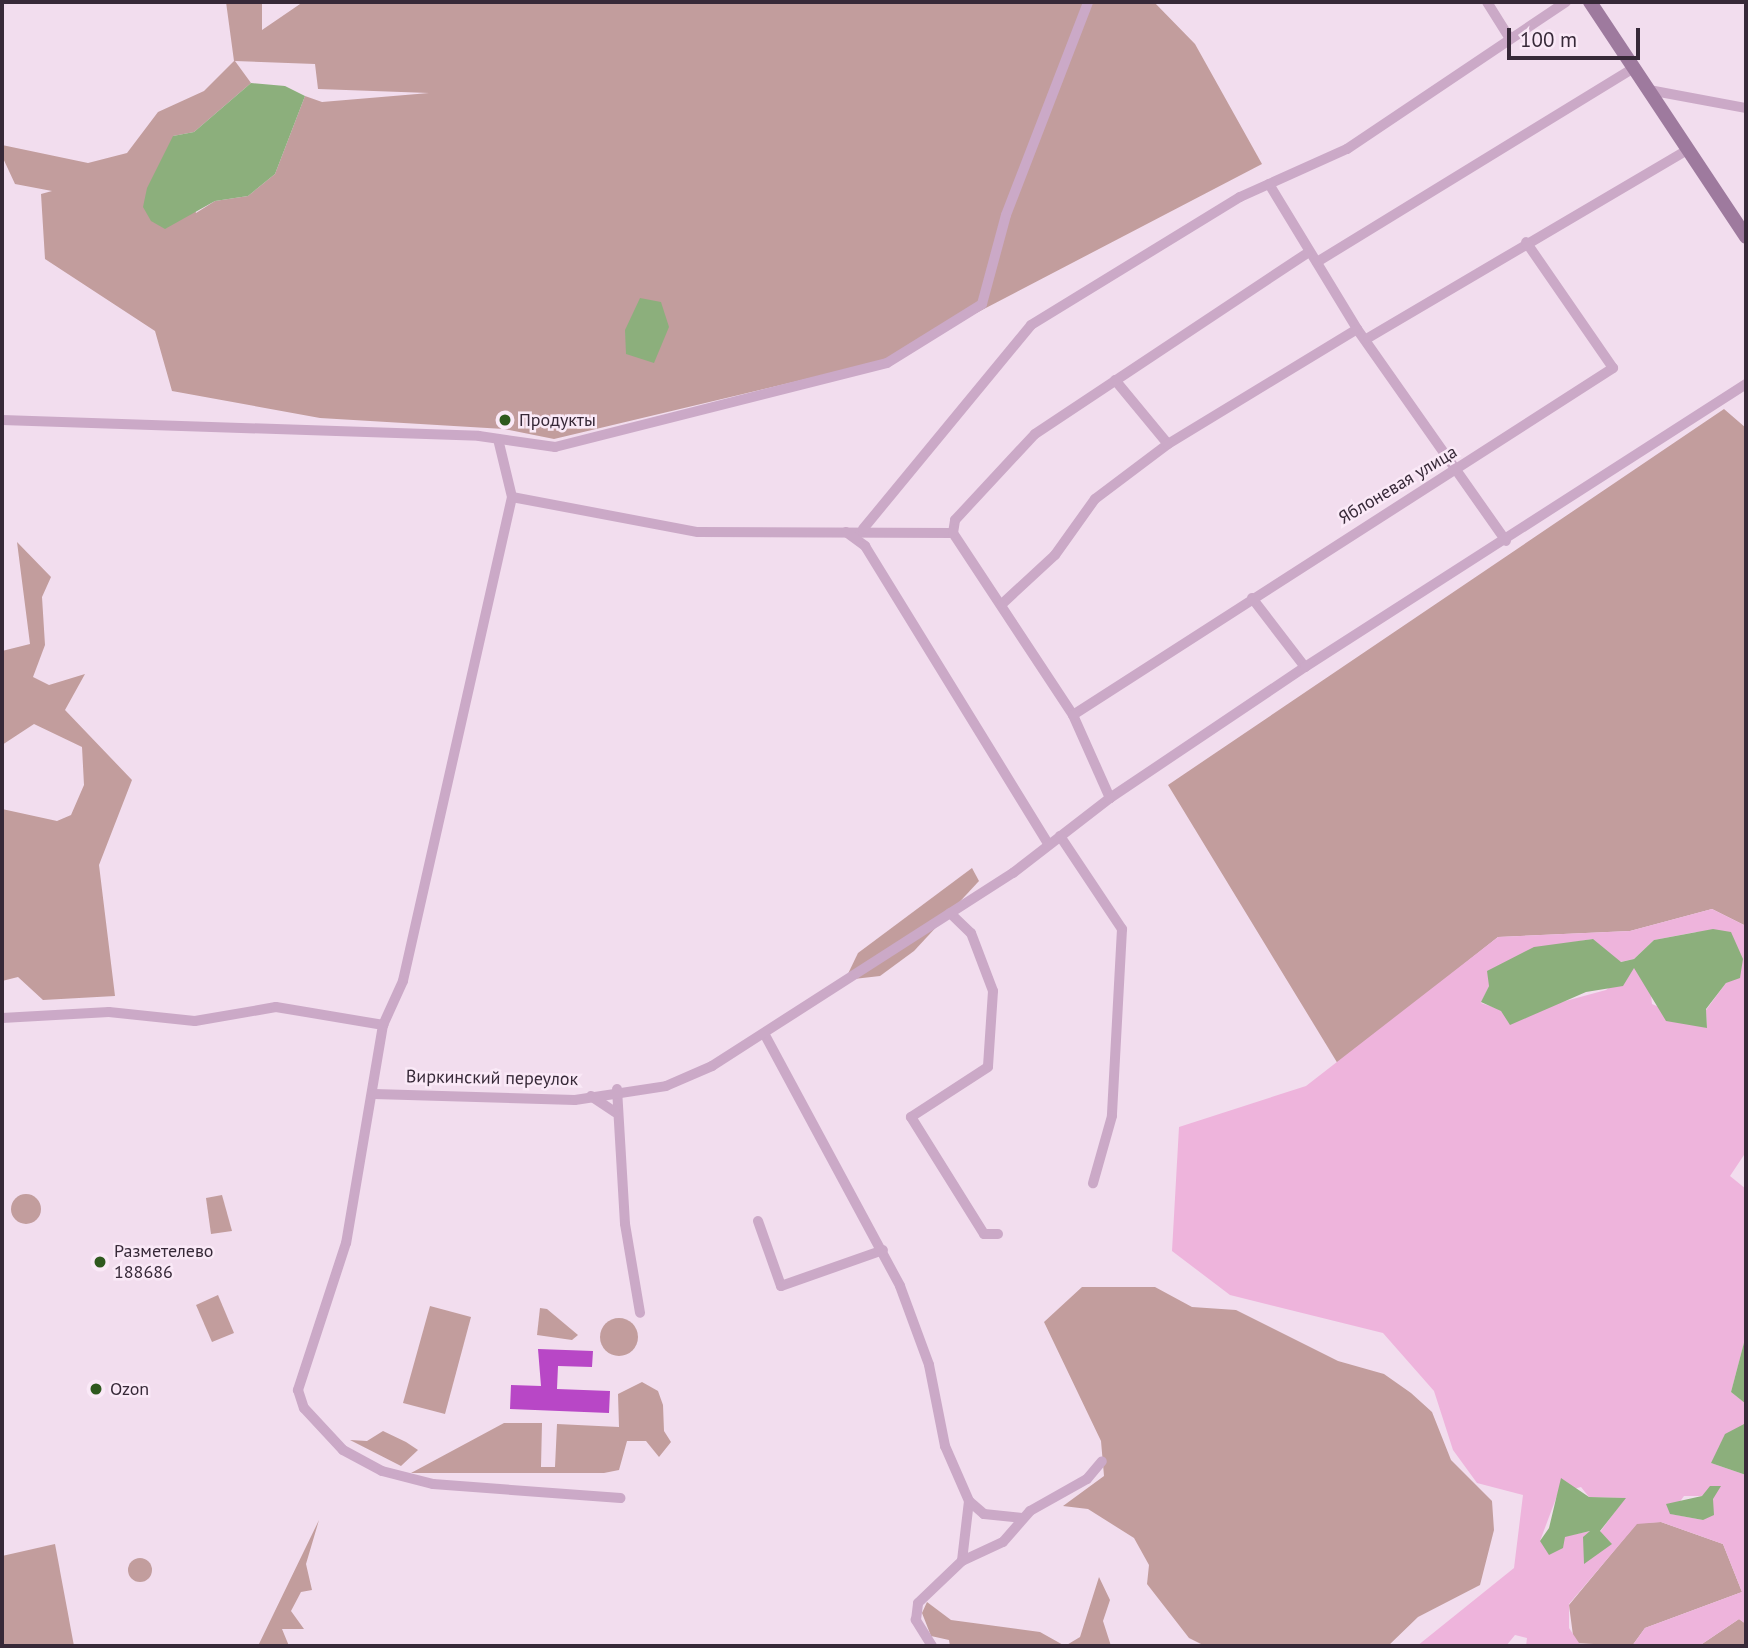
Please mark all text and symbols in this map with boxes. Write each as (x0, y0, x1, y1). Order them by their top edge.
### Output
scale bar (1510, 14, 1643, 58)
text: 100 m (1520, 26, 1577, 53)
place label: Продукты (519, 409, 596, 431)
marker: Продукты (497, 412, 513, 428)
street label: Яблоневая улица (1335, 441, 1461, 529)
street label: Виркинский переулок (406, 1066, 578, 1090)
place label: Разметелево 188686 (114, 1241, 214, 1284)
marker: Разметелево 188686 (92, 1254, 108, 1270)
place label: Ozon (110, 1378, 149, 1400)
marker: Ozon (88, 1381, 104, 1397)

